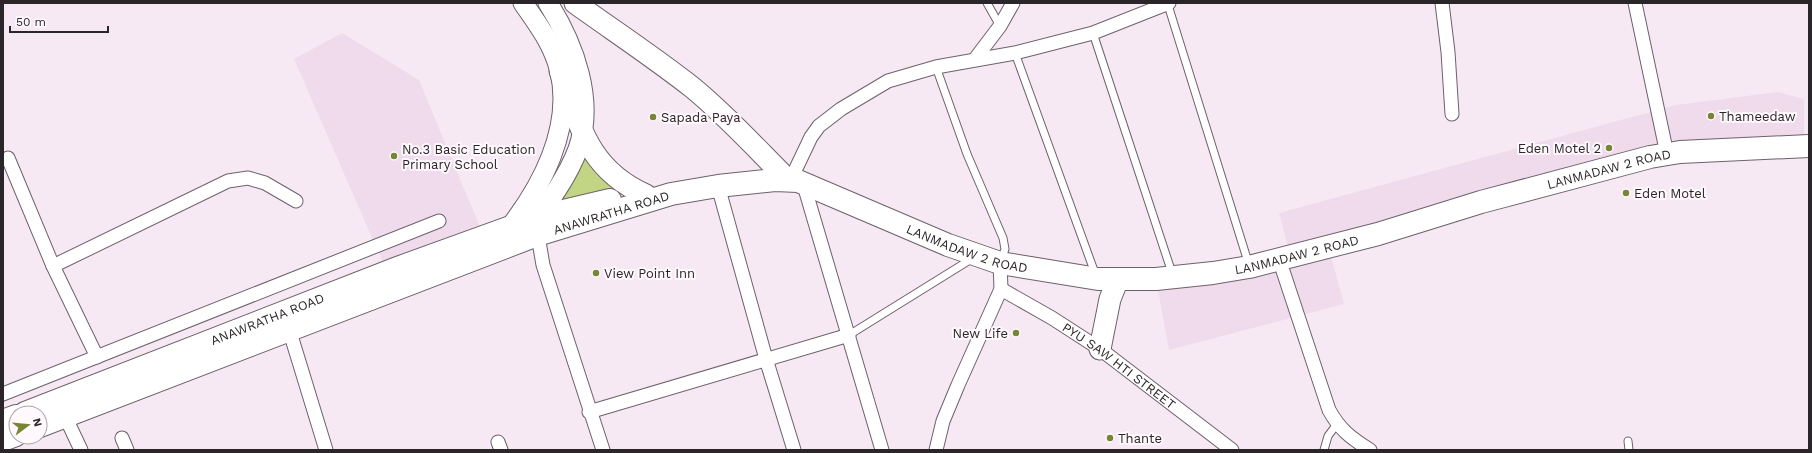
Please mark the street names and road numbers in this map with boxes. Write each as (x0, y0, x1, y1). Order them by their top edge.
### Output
street label: LANMADAW 2 ROAD (1545, 147, 1672, 192)
street label: ANAWRATHA ROAD (551, 188, 671, 238)
street label: LANMADAW 2 ROAD (904, 221, 1029, 275)
street label: LANMADAW 2 ROAD (1234, 232, 1360, 277)
street label: ANAWRATHA ROAD (209, 290, 326, 348)
street label: PYU SAW HTI STREET (1060, 320, 1179, 412)

